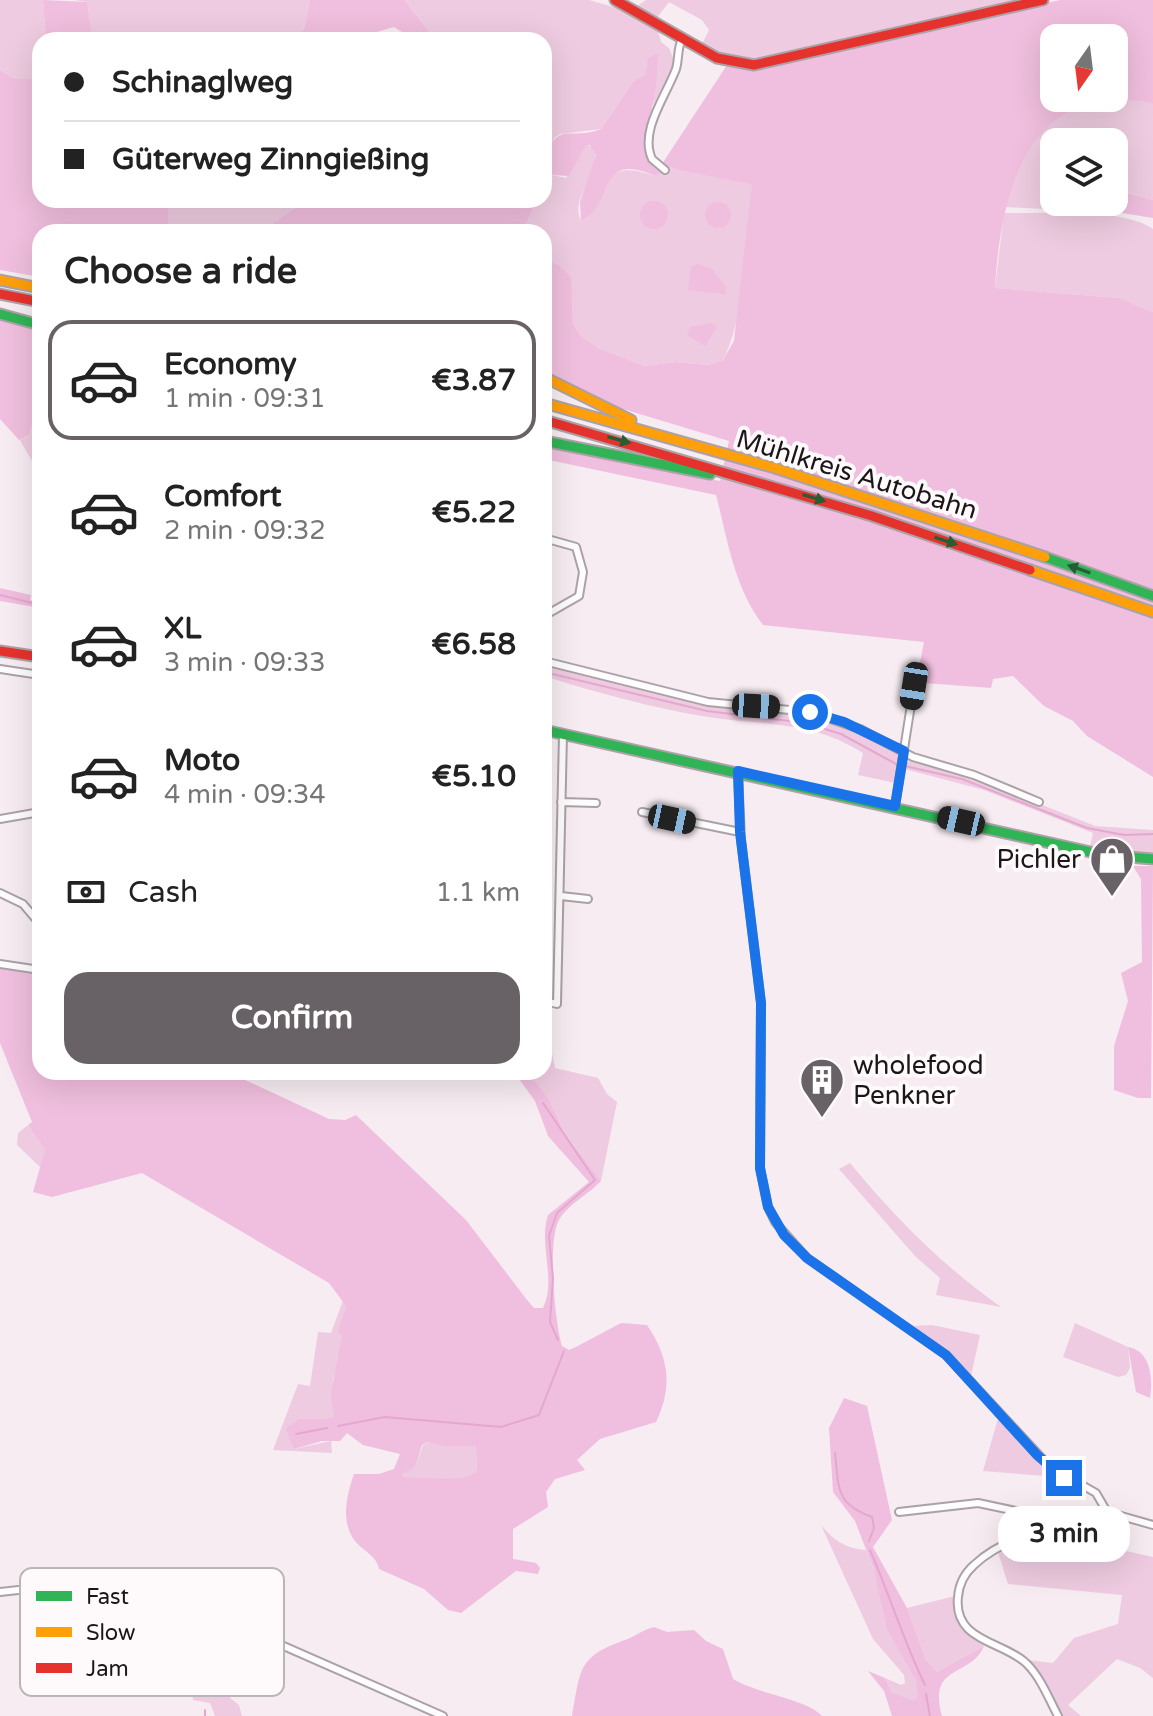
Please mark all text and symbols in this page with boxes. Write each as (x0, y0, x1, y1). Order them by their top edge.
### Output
north arrow (1040, 24, 1128, 112)
map controls (1040, 24, 1128, 216)
text: Schinaglweg (112, 64, 293, 101)
button: layers (1040, 128, 1128, 216)
text: Güterweg Zinngießing (112, 141, 429, 178)
text: Choose a ride (64, 250, 297, 293)
icon: car (68, 344, 140, 416)
text: Economy (164, 346, 297, 383)
text: €3.87 (431, 362, 516, 399)
text: 1 min · 09:31 (164, 383, 326, 414)
street label: Mühlkreis Autobahn (733, 423, 981, 526)
one-way arrow (608, 434, 632, 447)
icon: car (68, 476, 140, 548)
text: Comfort (164, 478, 282, 515)
one-way arrow (802, 492, 826, 505)
text: €5.22 (432, 494, 516, 531)
text: 2 min · 09:32 (164, 515, 326, 546)
one-way arrow (935, 535, 959, 547)
one-way arrow (1067, 563, 1091, 575)
icon: car (68, 608, 140, 680)
text: XL (164, 610, 201, 647)
text: €6.58 (431, 626, 516, 663)
text: 3 min · 09:33 (164, 647, 326, 678)
car (898, 660, 930, 712)
car (731, 693, 781, 719)
route start (792, 694, 828, 730)
icon: car (68, 740, 140, 812)
text: Moto (164, 742, 240, 779)
text: €5.10 (432, 758, 516, 795)
text: 4 min · 09:34 (164, 779, 326, 810)
car (646, 802, 698, 836)
car (935, 804, 987, 838)
shop icon: Pichler (1088, 835, 1136, 898)
place label: Pichler (996, 844, 1081, 875)
icon: cash (64, 870, 108, 914)
text: Cash (128, 874, 198, 911)
text: 1.1 km (436, 877, 520, 908)
button: Confirm (64, 972, 520, 1064)
place label: wholefood Penkner (853, 1050, 984, 1111)
building icon: wholefood Penkner (798, 1056, 846, 1119)
route end (1046, 1460, 1082, 1496)
callout: 3 min (998, 1506, 1130, 1562)
text: 3 min (1029, 1518, 1099, 1549)
legend (20, 1568, 284, 1696)
text: Fast (86, 1584, 129, 1610)
text: Slow (86, 1620, 136, 1646)
text: Jam (86, 1656, 129, 1682)

